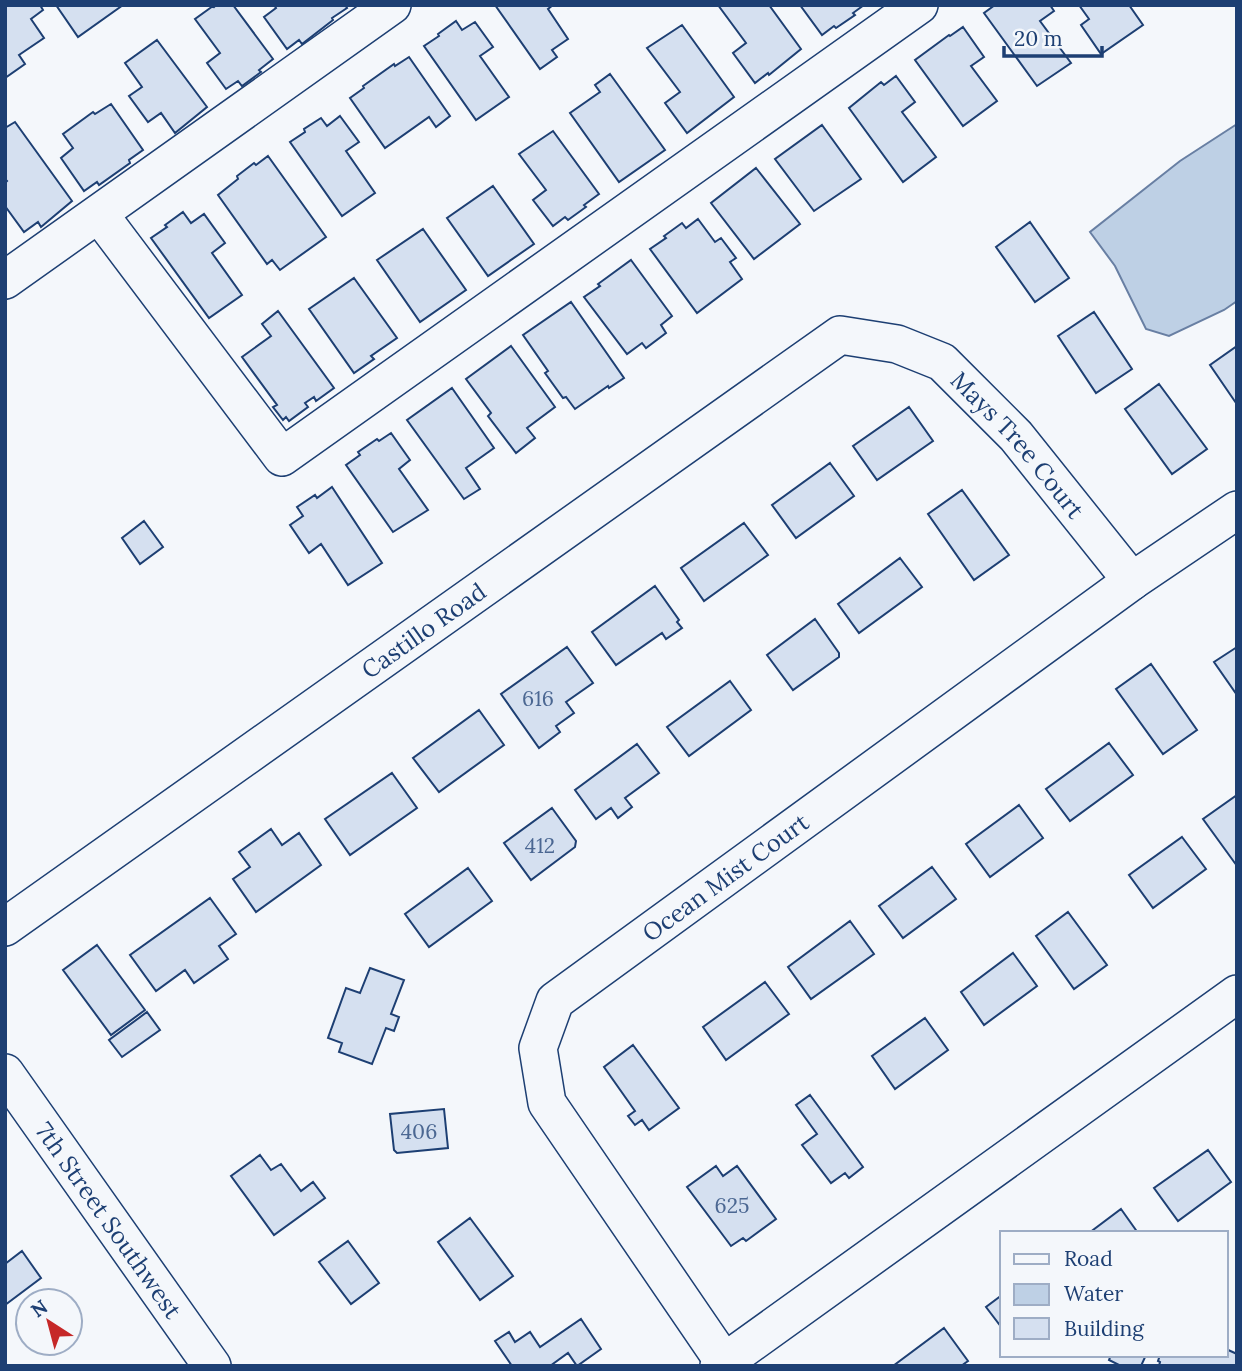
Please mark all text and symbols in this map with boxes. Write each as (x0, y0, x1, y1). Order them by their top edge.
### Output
scale bar (1004, 14, 1102, 58)
text: 20 m (1014, 25, 1063, 52)
street label: Mays Tree Court (944, 364, 1092, 525)
street label: Castillo Road (355, 576, 492, 685)
house number: 616 (522, 685, 554, 712)
street label: Ocean Mist Court (636, 806, 815, 948)
house number: 412 (525, 832, 555, 859)
street label: 7th Street Southwest (29, 1116, 189, 1325)
house number: 406 (401, 1118, 437, 1145)
house number: 625 (715, 1192, 749, 1219)
legend (1000, 1231, 1228, 1357)
text: Road (1064, 1245, 1113, 1272)
text: Water (1064, 1280, 1123, 1307)
north arrow (14, 1287, 84, 1357)
text: N (26, 1294, 52, 1322)
text: Building (1064, 1315, 1144, 1342)

